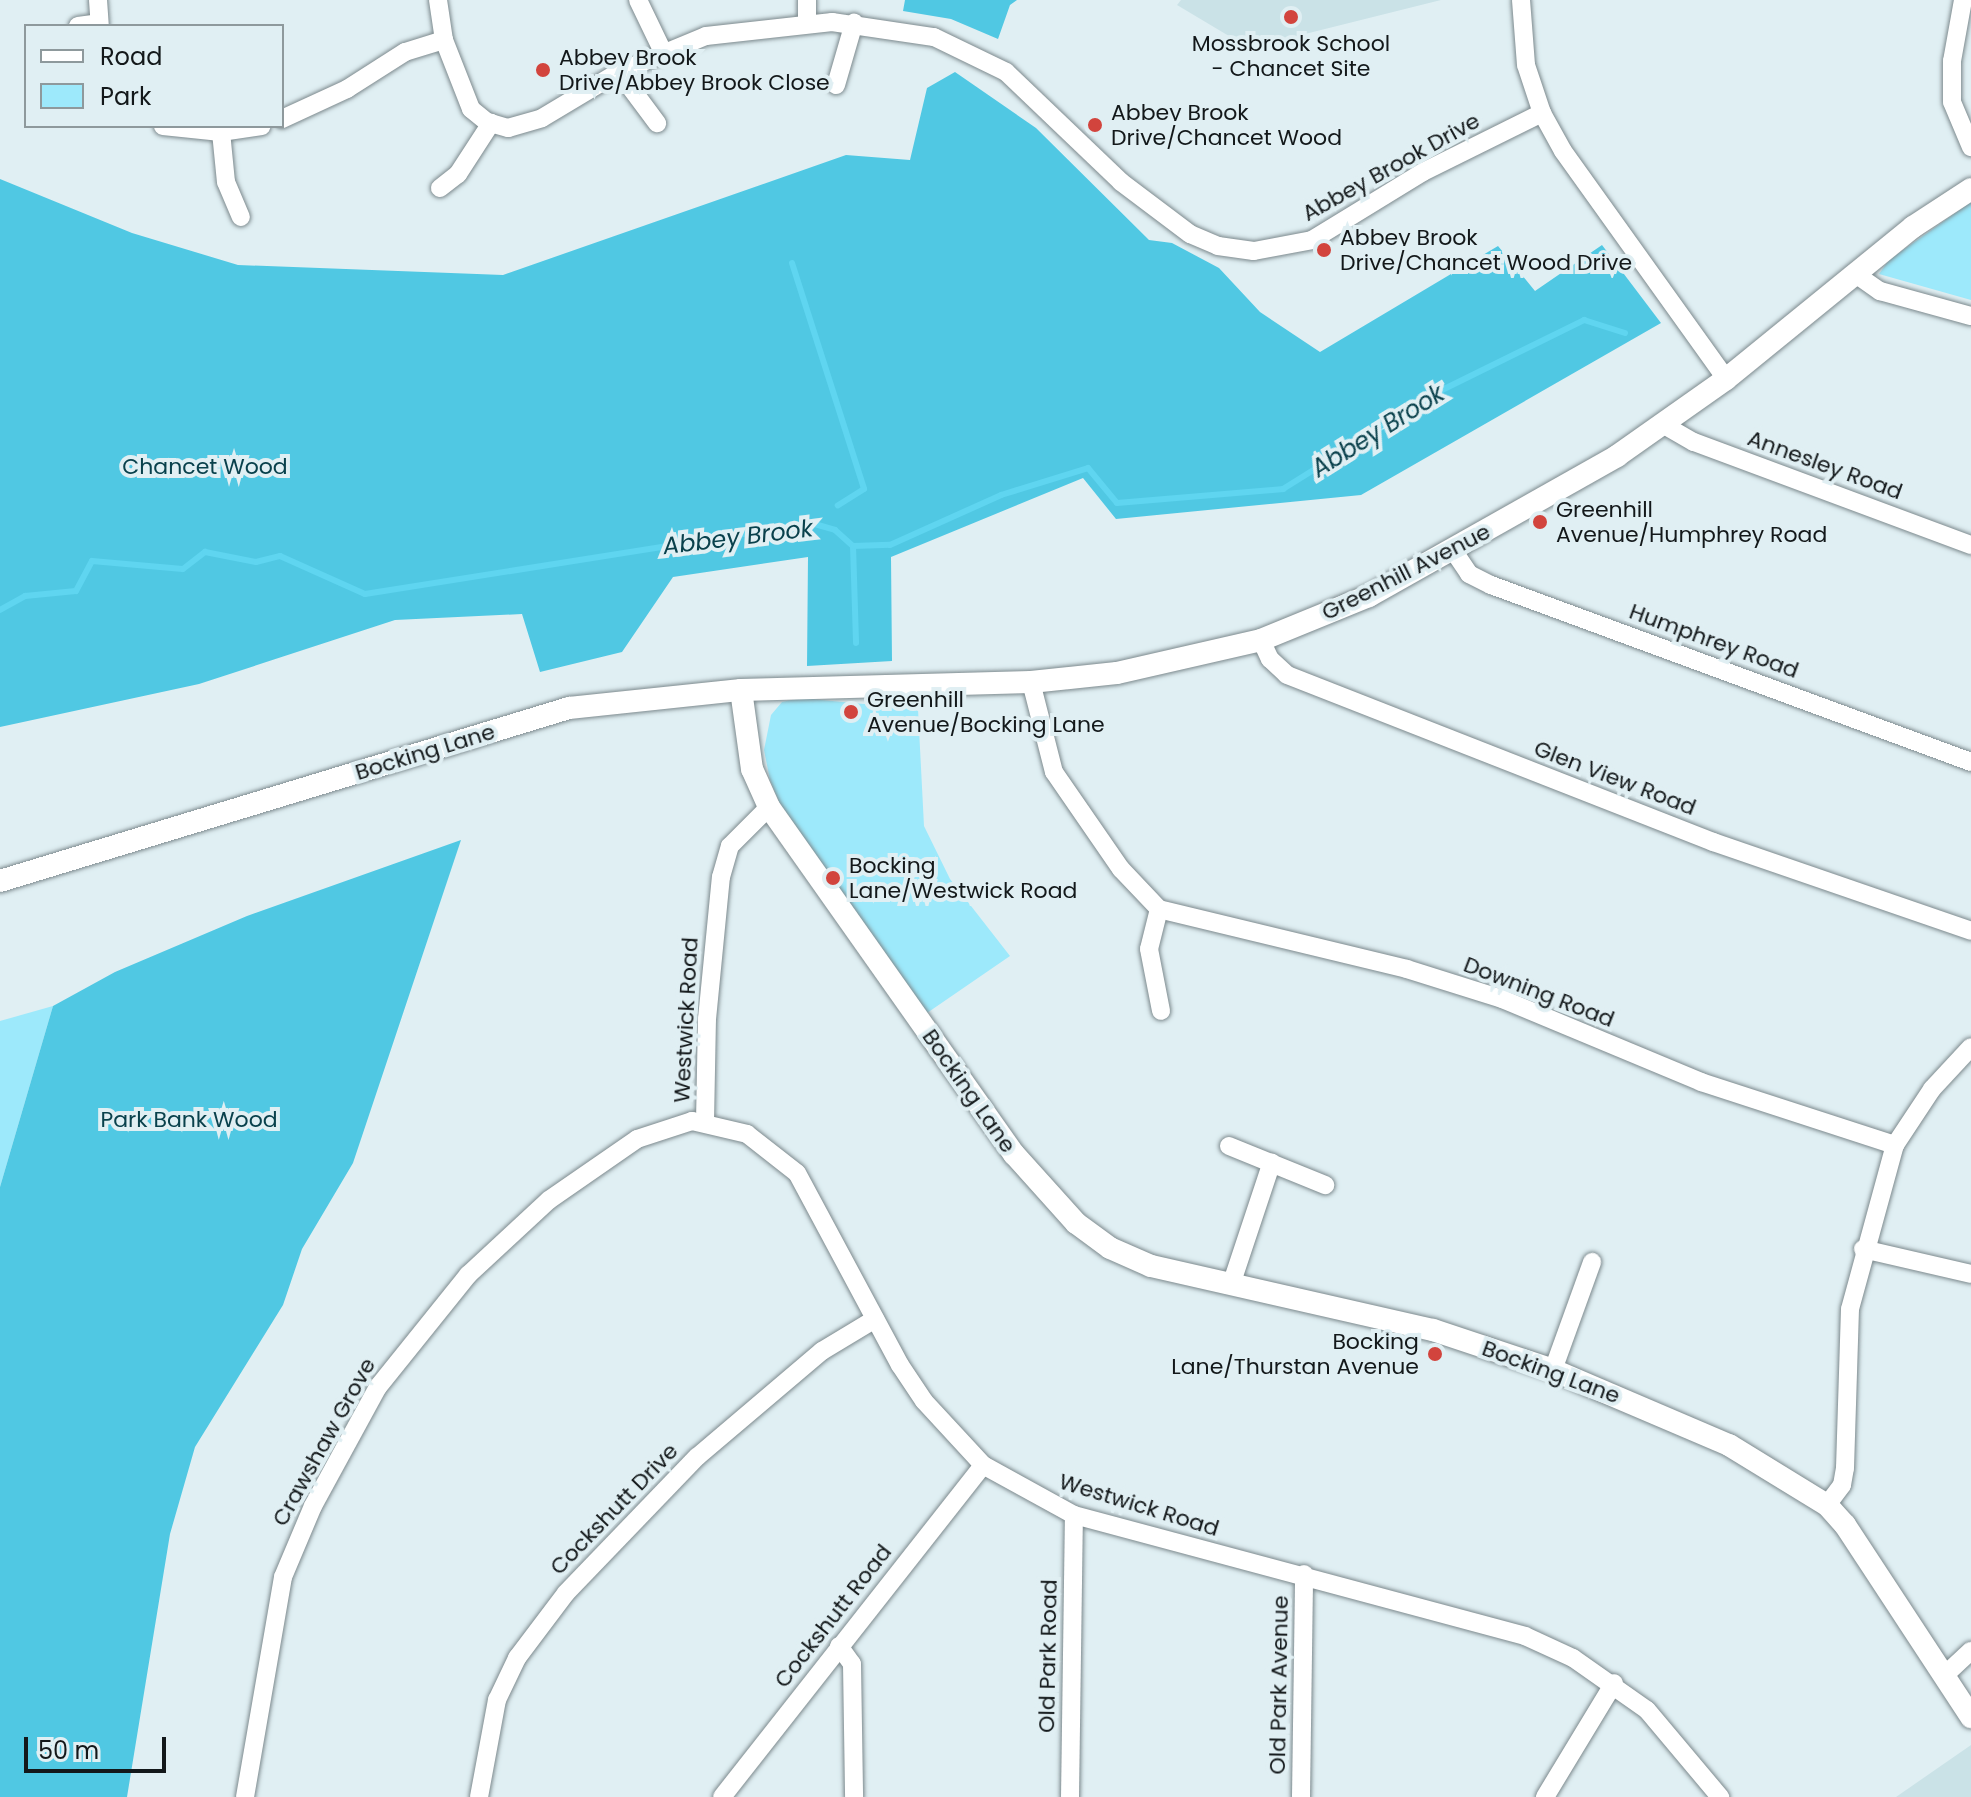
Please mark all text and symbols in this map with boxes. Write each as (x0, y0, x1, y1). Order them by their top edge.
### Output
marker: Mossbrook School - Chancet Site (1282, 8, 1300, 26)
legend (24, 24, 284, 128)
place label: Mossbrook School - Chancet Site (1192, 30, 1390, 82)
text: Road (100, 40, 162, 73)
place label: Abbey Brook Drive/Abbey Brook Close (559, 44, 830, 96)
marker: Abbey Brook Drive/Abbey Brook Close (534, 61, 552, 79)
text: Park (100, 80, 151, 113)
place label: Abbey Brook Drive/Chancet Wood (1111, 99, 1342, 150)
street label: Abbey Brook Drive (1298, 107, 1484, 227)
marker: Abbey Brook Drive/Chancet Wood (1086, 116, 1104, 134)
place label: Abbey Brook Drive/Chancet Wood Drive (1340, 224, 1632, 276)
marker: Abbey Brook Drive/Chancet Wood Drive (1315, 241, 1333, 259)
water label: Abbey Brook (1306, 379, 1450, 483)
street label: Annesley Road (1744, 425, 1906, 505)
park label: Chancet Wood (122, 454, 288, 480)
place label: Greenhill Avenue/Humphrey Road (1556, 496, 1827, 548)
marker: Greenhill Avenue/Humphrey Road (1531, 513, 1549, 531)
water label: Abbey Brook (661, 514, 815, 560)
street label: Greenhill Avenue (1317, 518, 1495, 626)
street label: Humphrey Road (1626, 598, 1802, 684)
place label: Greenhill Avenue/Bocking Lane (867, 686, 1105, 738)
marker: Greenhill Avenue/Bocking Lane (842, 703, 860, 721)
street label: Bocking Lane (352, 718, 498, 786)
street label: Glen View Road (1530, 735, 1700, 821)
place label: Bocking Lane/Westwick Road (849, 852, 1077, 904)
marker: Bocking Lane/Westwick Road (824, 869, 842, 887)
street label: Westwick Road (668, 937, 704, 1103)
street label: Downing Road (1460, 951, 1618, 1033)
street label: Bocking Lane (917, 1024, 1021, 1158)
park label: Park Bank Wood (100, 1107, 278, 1133)
place label: Bocking Lane/Thurstan Avenue (1171, 1328, 1419, 1380)
street label: Bocking Lane (1479, 1335, 1623, 1409)
marker: Bocking Lane/Thurstan Avenue (1426, 1345, 1444, 1363)
street label: Crawshaw Grove (267, 1353, 381, 1531)
street label: Cockshutt Drive (545, 1438, 683, 1580)
street label: Westwick Road (1056, 1468, 1222, 1542)
street label: Cockshutt Road (769, 1539, 897, 1693)
street label: Old Park Road (1033, 1579, 1063, 1733)
street label: Old Park Avenue (1264, 1595, 1294, 1775)
scale bar (28, 1721, 170, 1771)
text: 50 m (38, 1734, 99, 1767)

